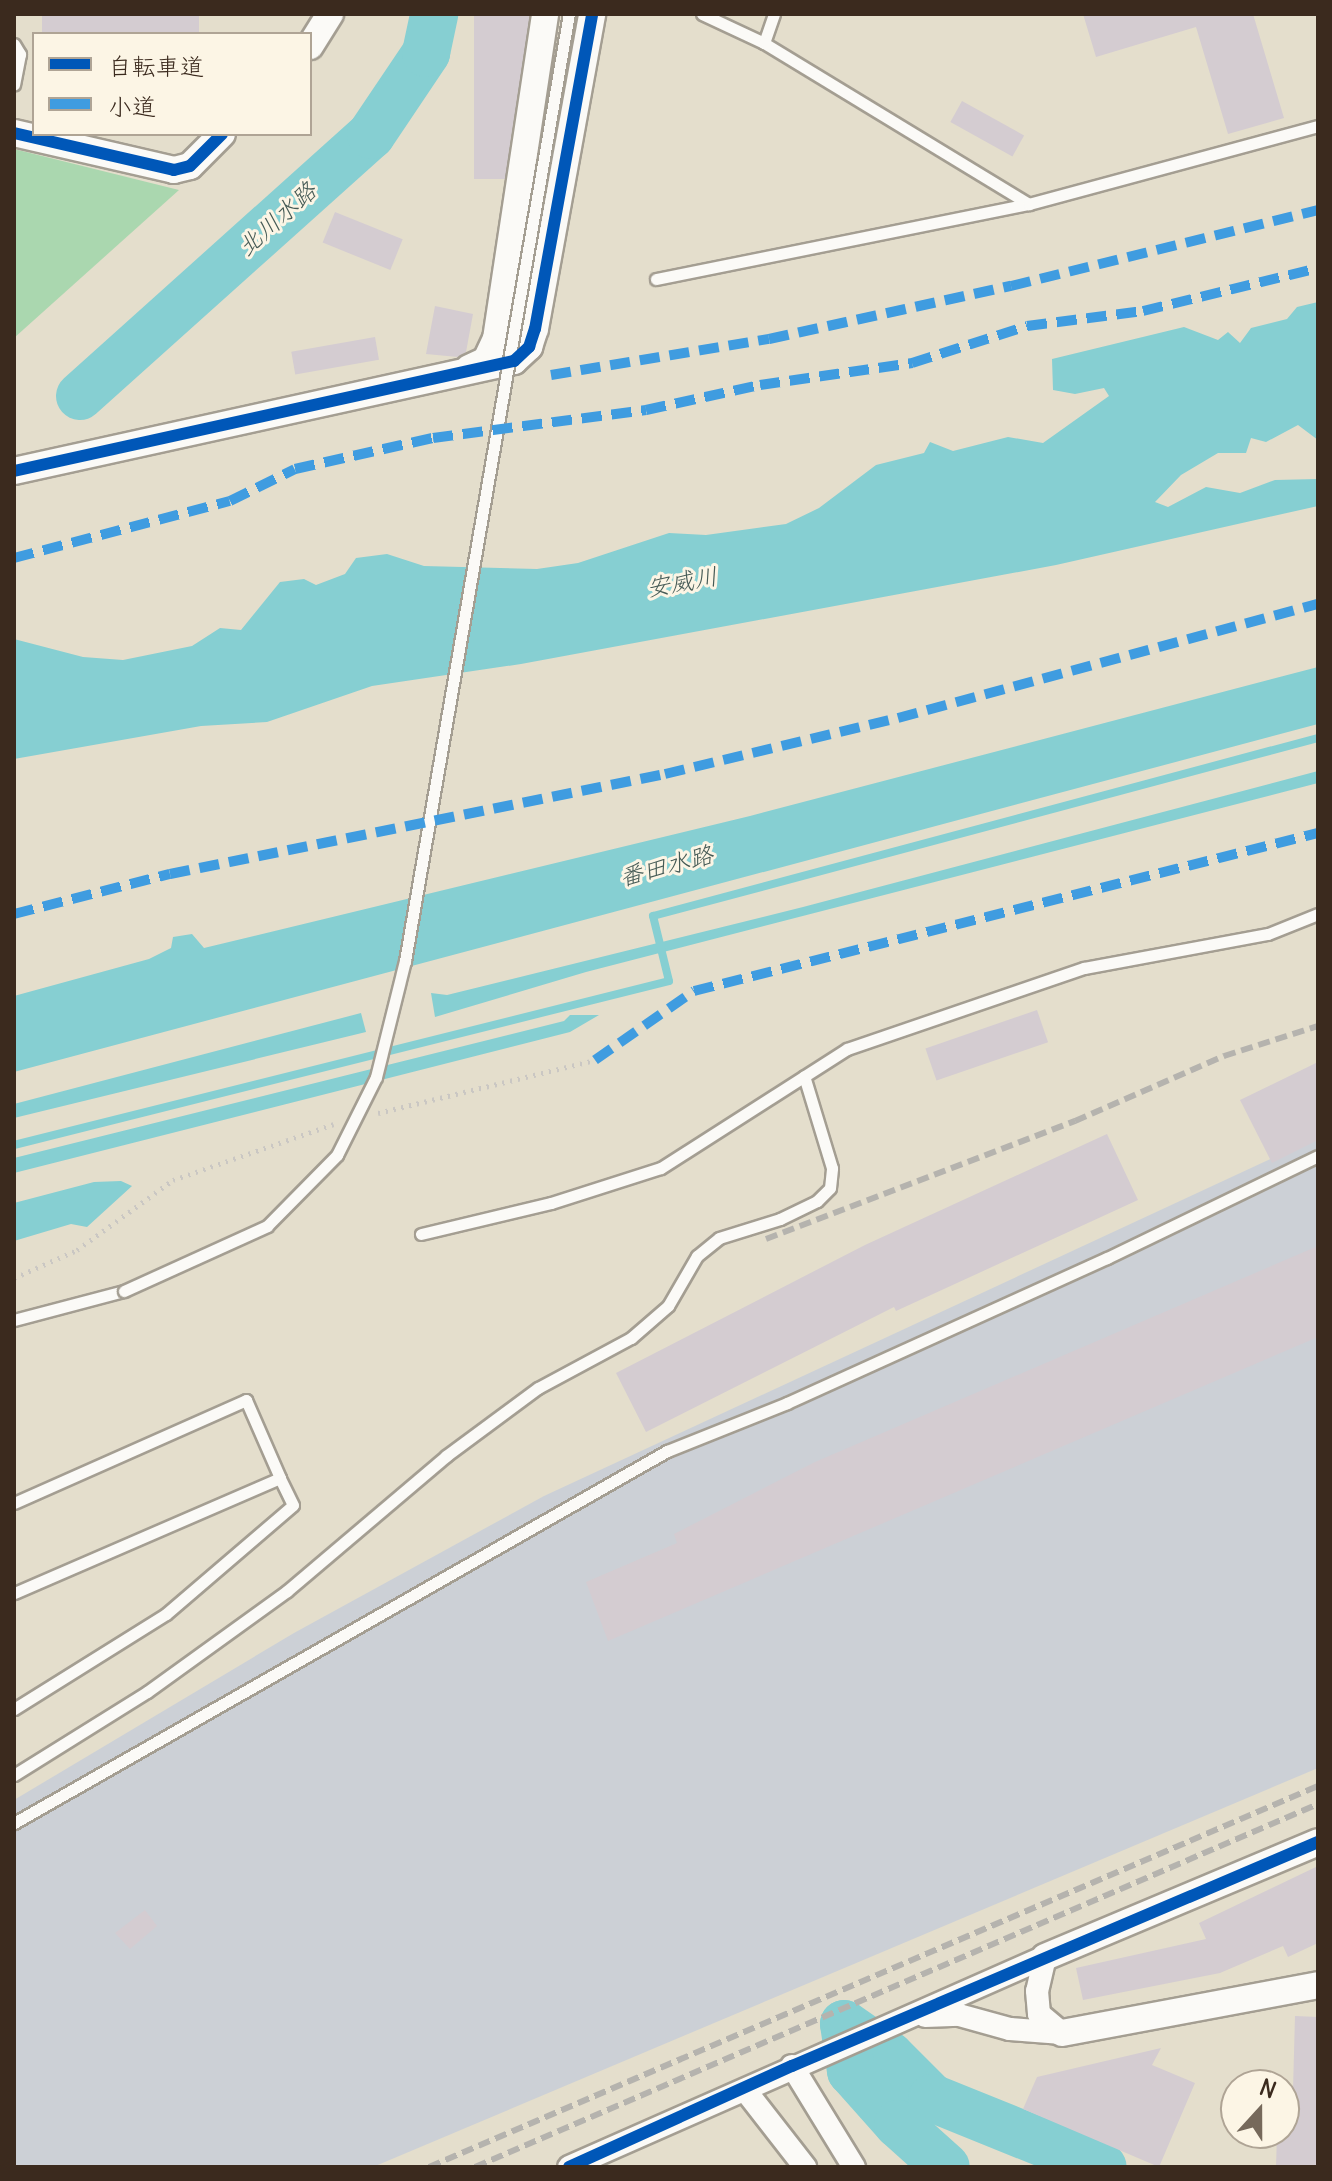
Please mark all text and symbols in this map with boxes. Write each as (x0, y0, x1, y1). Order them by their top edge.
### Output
legend (32, 32, 312, 136)
text: 自転車道 (108, 51, 204, 81)
text: 小道 (108, 91, 156, 121)
water label: 北川水路 (232, 176, 322, 262)
water label: 安威川 (644, 562, 720, 602)
water label: 番田水路 (616, 840, 716, 892)
north arrow (1220, 2069, 1300, 2149)
text: N (1256, 2073, 1280, 2104)

